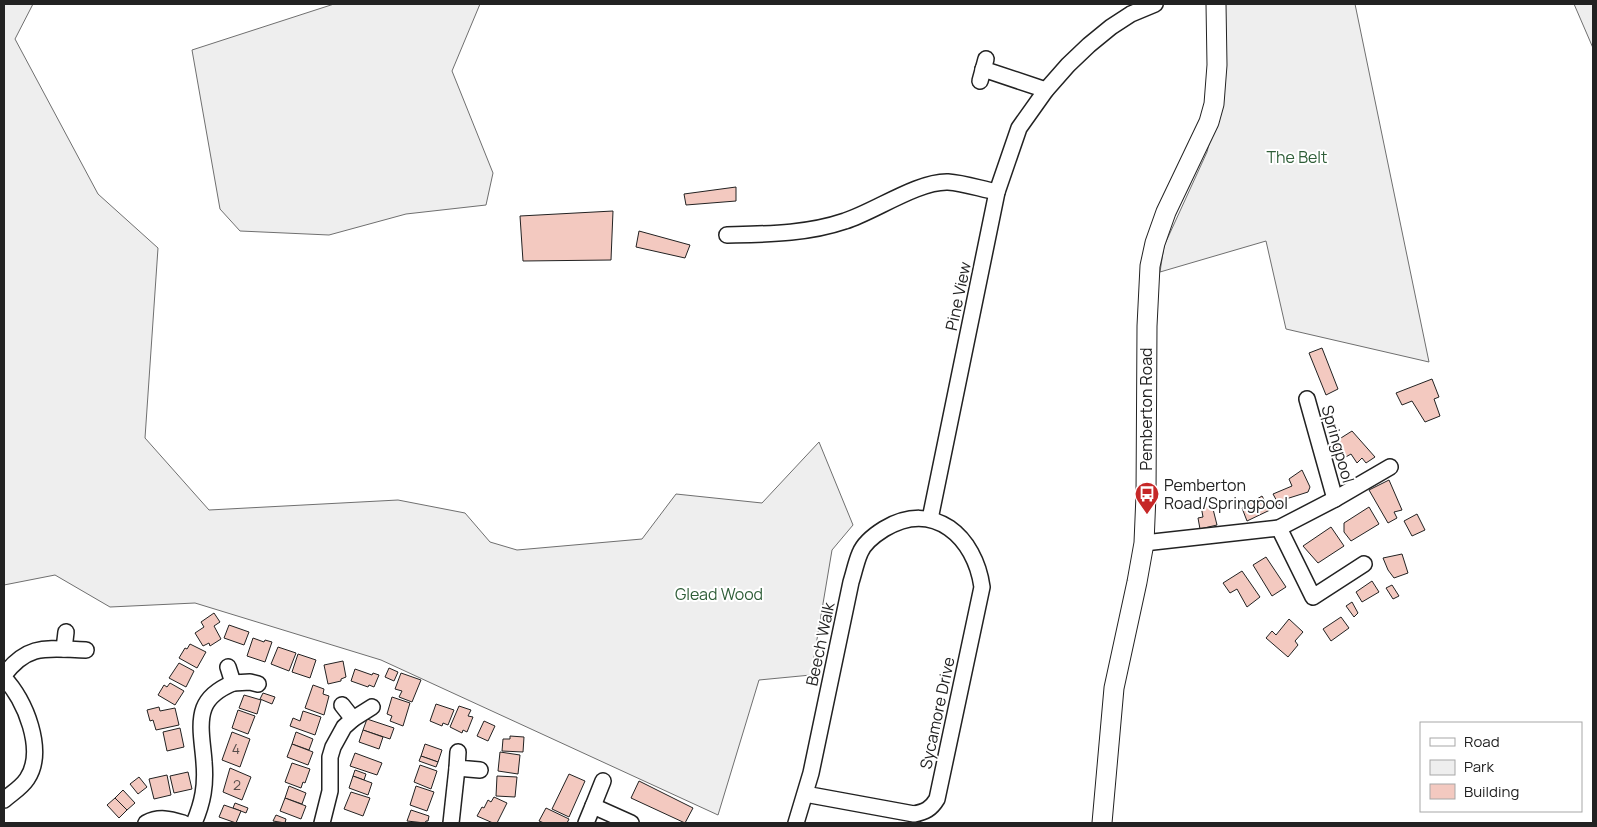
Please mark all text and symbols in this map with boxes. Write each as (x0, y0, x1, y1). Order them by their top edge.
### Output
park label: The Belt (1267, 146, 1327, 168)
street label: Pine View (940, 260, 976, 332)
street label: Pemberton Road (1135, 347, 1157, 471)
street label: Springpool (1316, 403, 1360, 485)
place label: Pemberton Road/Springpool (1164, 474, 1288, 514)
bus stop icon: Pemberton Road/Springpool (1134, 481, 1160, 515)
park label: Glead Wood (675, 583, 763, 605)
street label: Beech Walk (800, 599, 840, 688)
street label: Sycamore Drive (914, 655, 960, 771)
legend (1420, 722, 1582, 812)
text: Road (1464, 731, 1500, 752)
house number: 4 (232, 739, 240, 758)
text: Park (1464, 756, 1494, 777)
house number: 2 (233, 775, 241, 794)
text: Building (1464, 781, 1519, 802)

